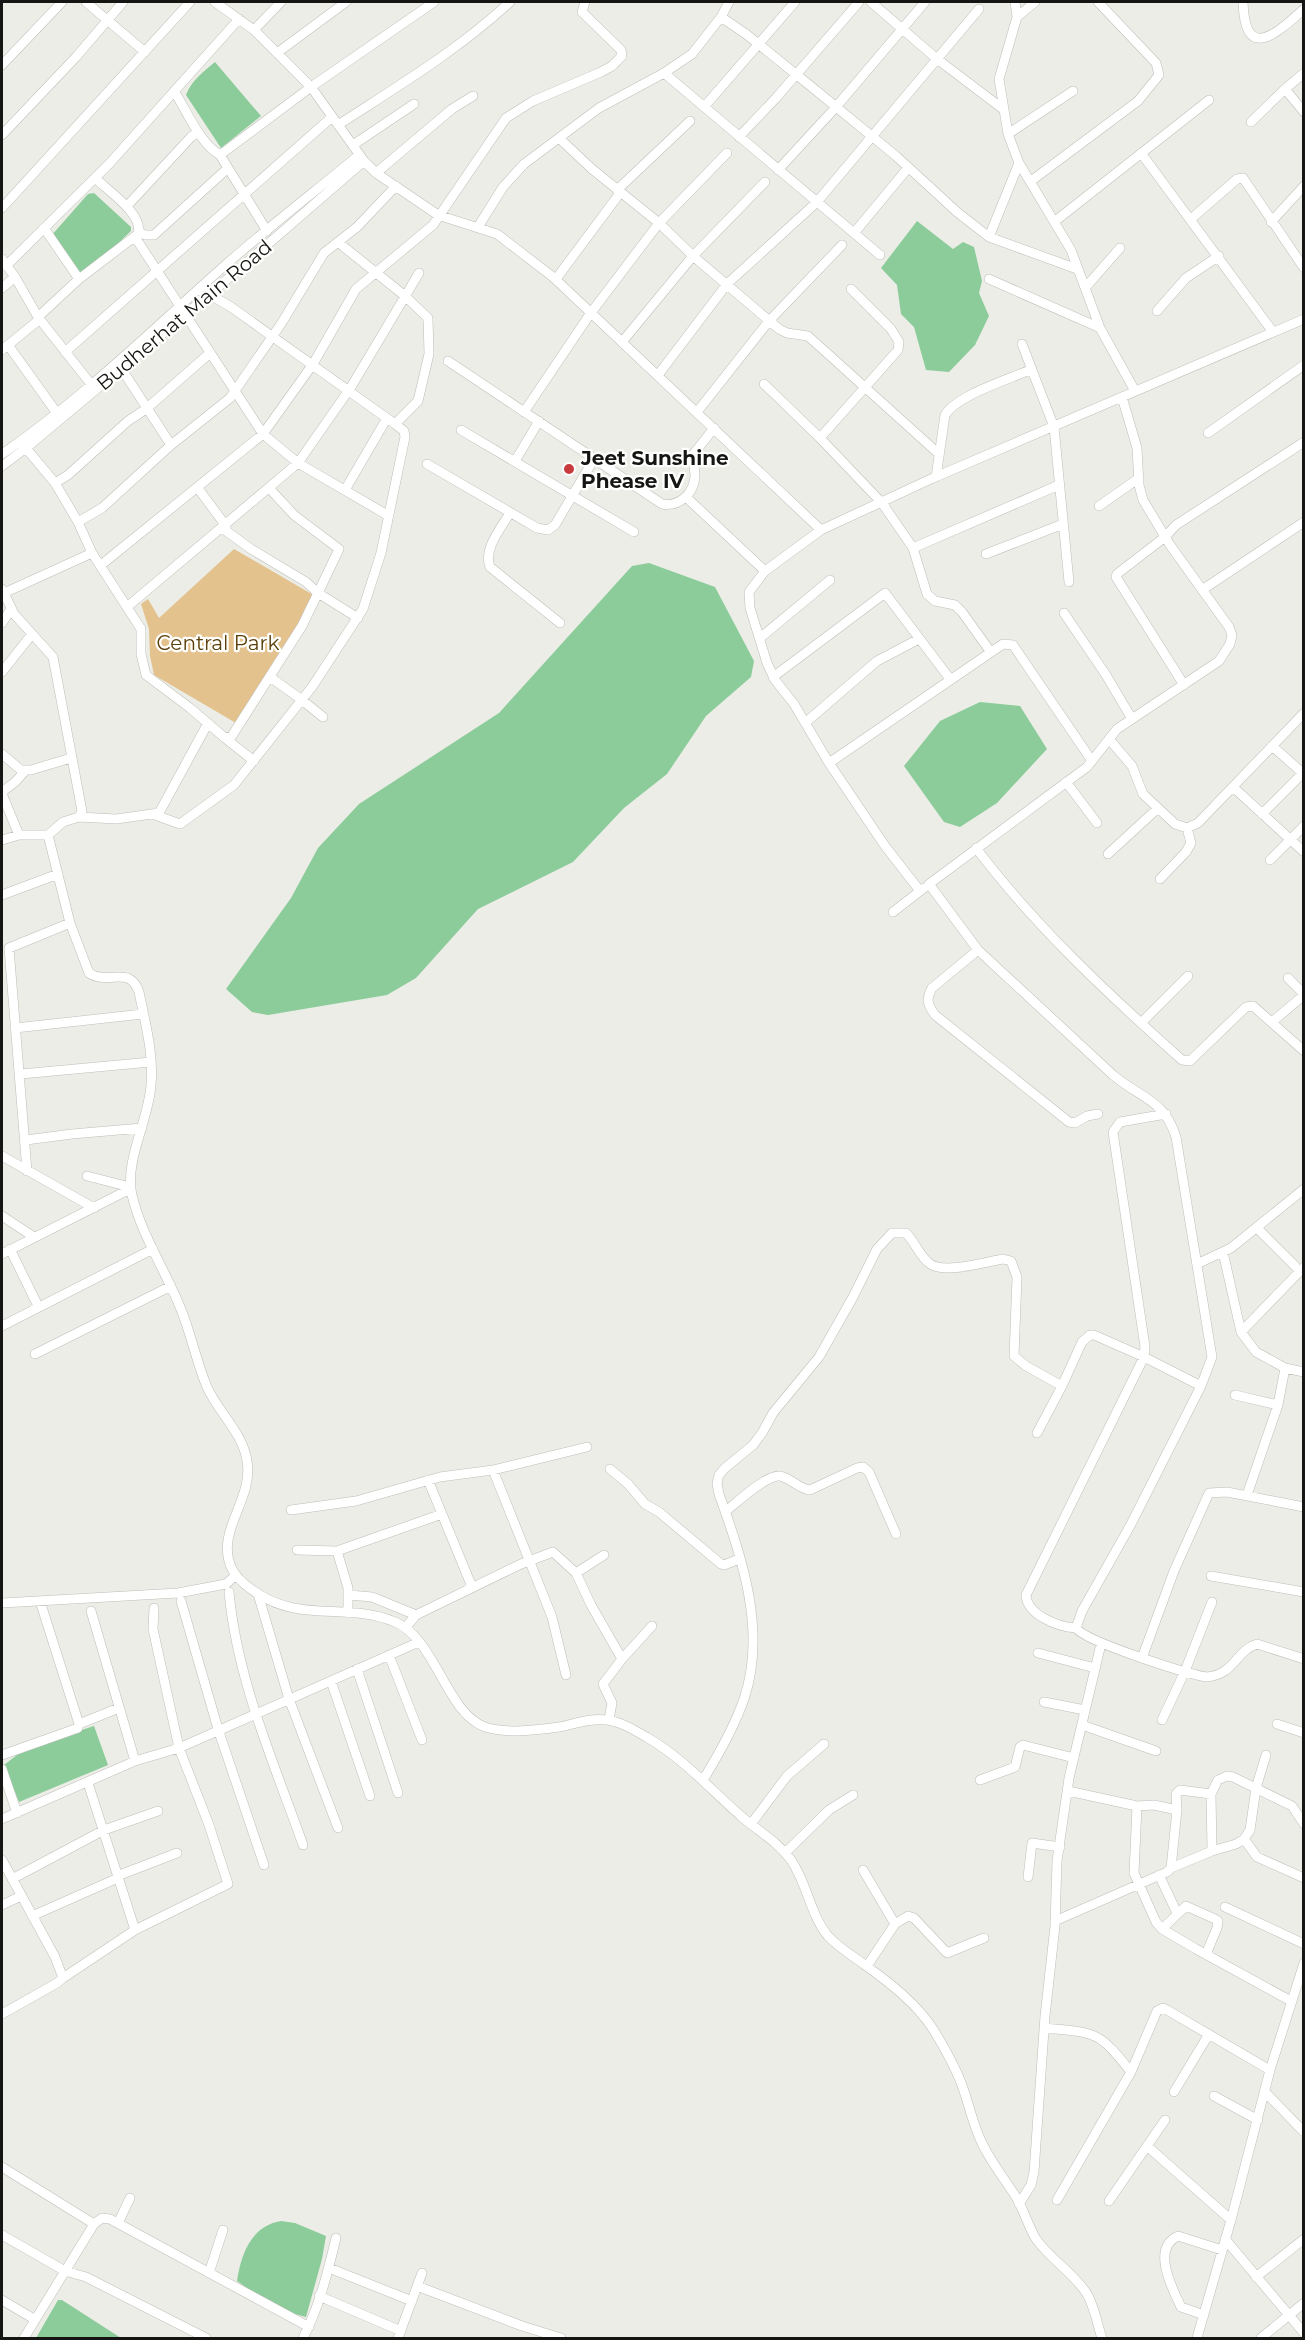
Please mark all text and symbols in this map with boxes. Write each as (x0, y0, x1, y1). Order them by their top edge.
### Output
street label: Budherhat Main Road (91, 235, 277, 395)
place label: Jeet Sunshine Phease IV (580, 446, 729, 493)
marker: Jeet Sunshine Phease IV (562, 462, 576, 476)
park label: Central Park (157, 631, 279, 655)

